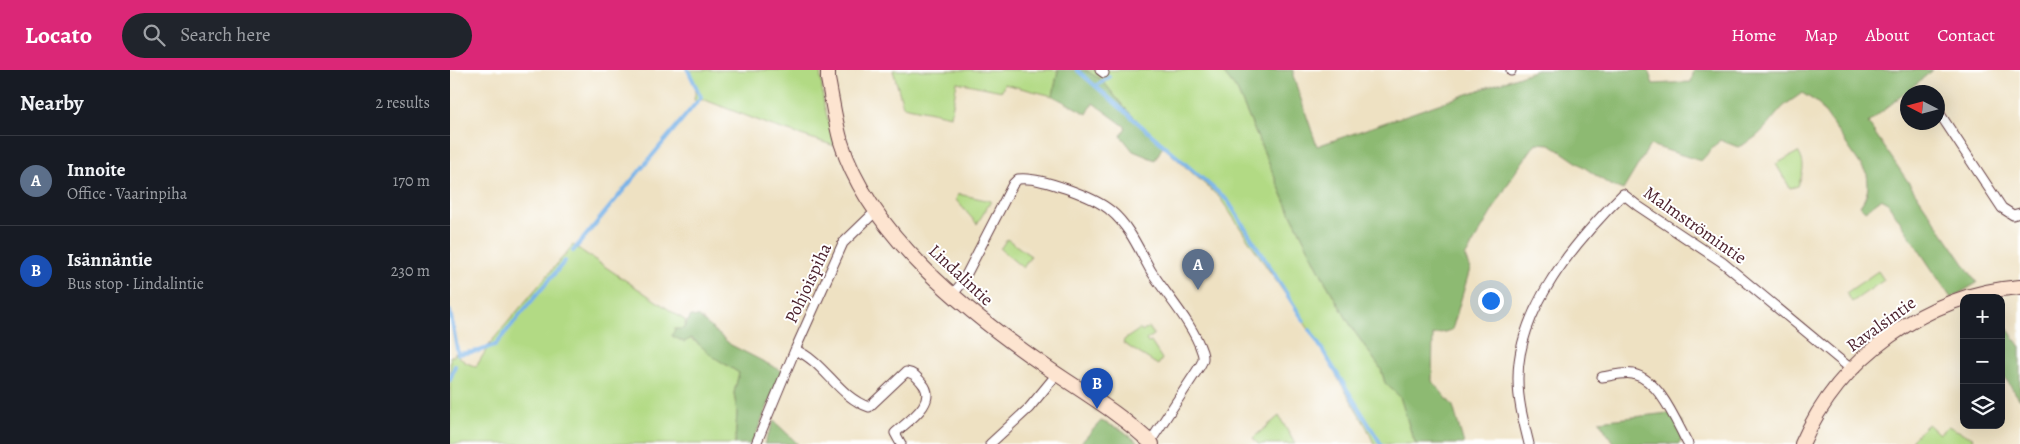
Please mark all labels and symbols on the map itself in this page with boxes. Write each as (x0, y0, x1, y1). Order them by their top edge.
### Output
north arrow (1900, 85, 1945, 130)
street label: Malmströmintie (1639, 181, 1751, 269)
street label: Pohjoispiha (779, 238, 837, 327)
street label: Lindalintie (923, 239, 999, 311)
pin: A (1182, 249, 1214, 290)
your location (1478, 288, 1504, 314)
street label: Ravalsintie (1841, 291, 1921, 357)
pin: B (1081, 368, 1113, 409)

